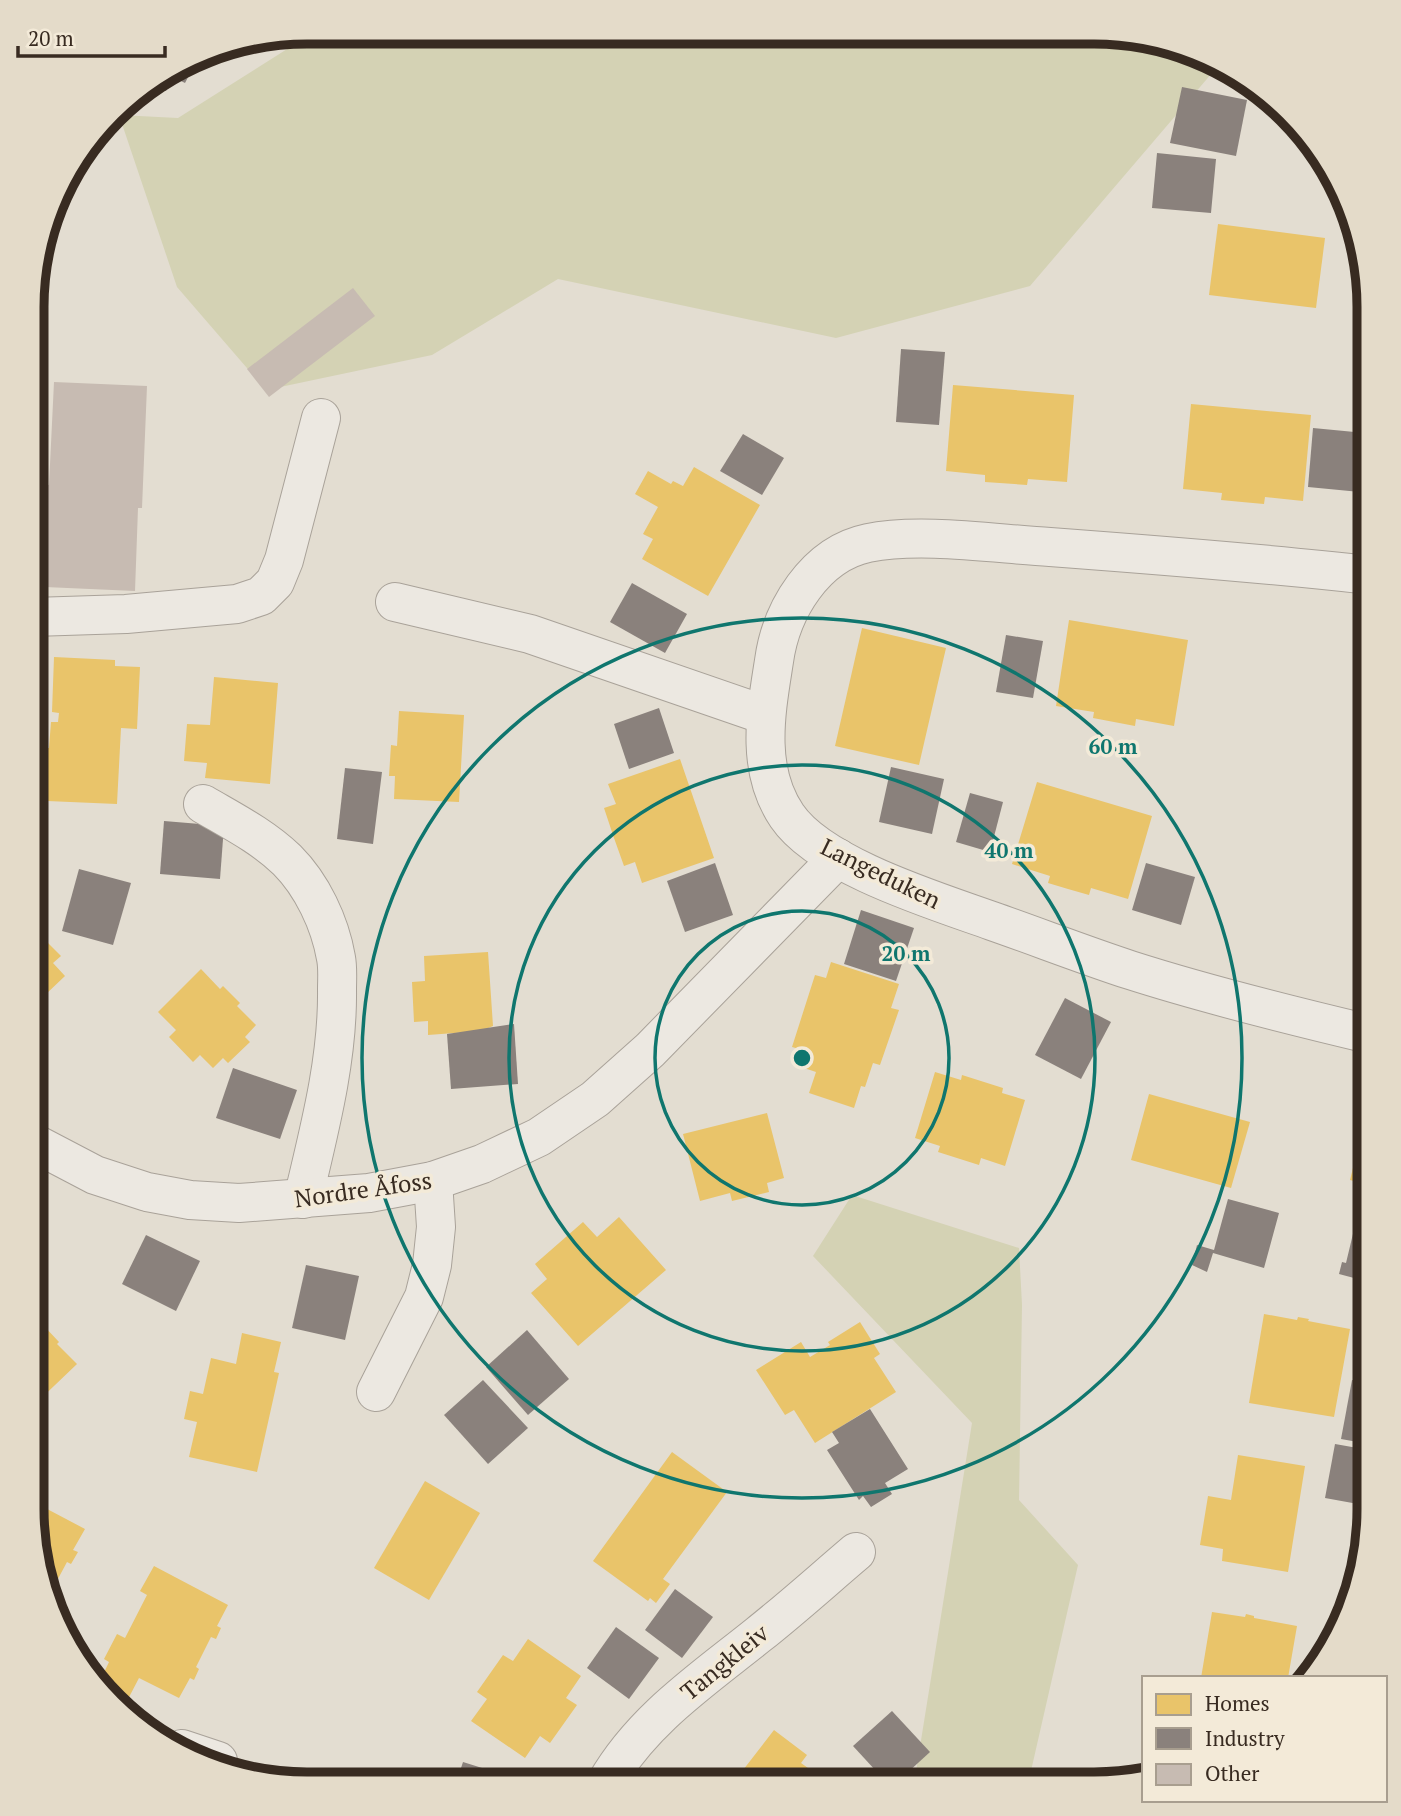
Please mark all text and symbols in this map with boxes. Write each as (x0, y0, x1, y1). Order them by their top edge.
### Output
scale bar (18, 14, 164, 58)
text: 20 m (28, 24, 74, 52)
text: 60 m (1089, 732, 1138, 760)
street label: Langeduken (816, 830, 946, 916)
text: 40 m (985, 836, 1034, 864)
text: 20 m (882, 939, 931, 967)
centre of rings (790, 1046, 814, 1070)
street label: Nordre Åfoss (292, 1164, 434, 1214)
street label: Tangkleiv (673, 1616, 775, 1707)
legend (1142, 1676, 1387, 1802)
text: Homes (1205, 1689, 1270, 1717)
text: Industry (1205, 1724, 1285, 1752)
text: Other (1205, 1759, 1259, 1787)

